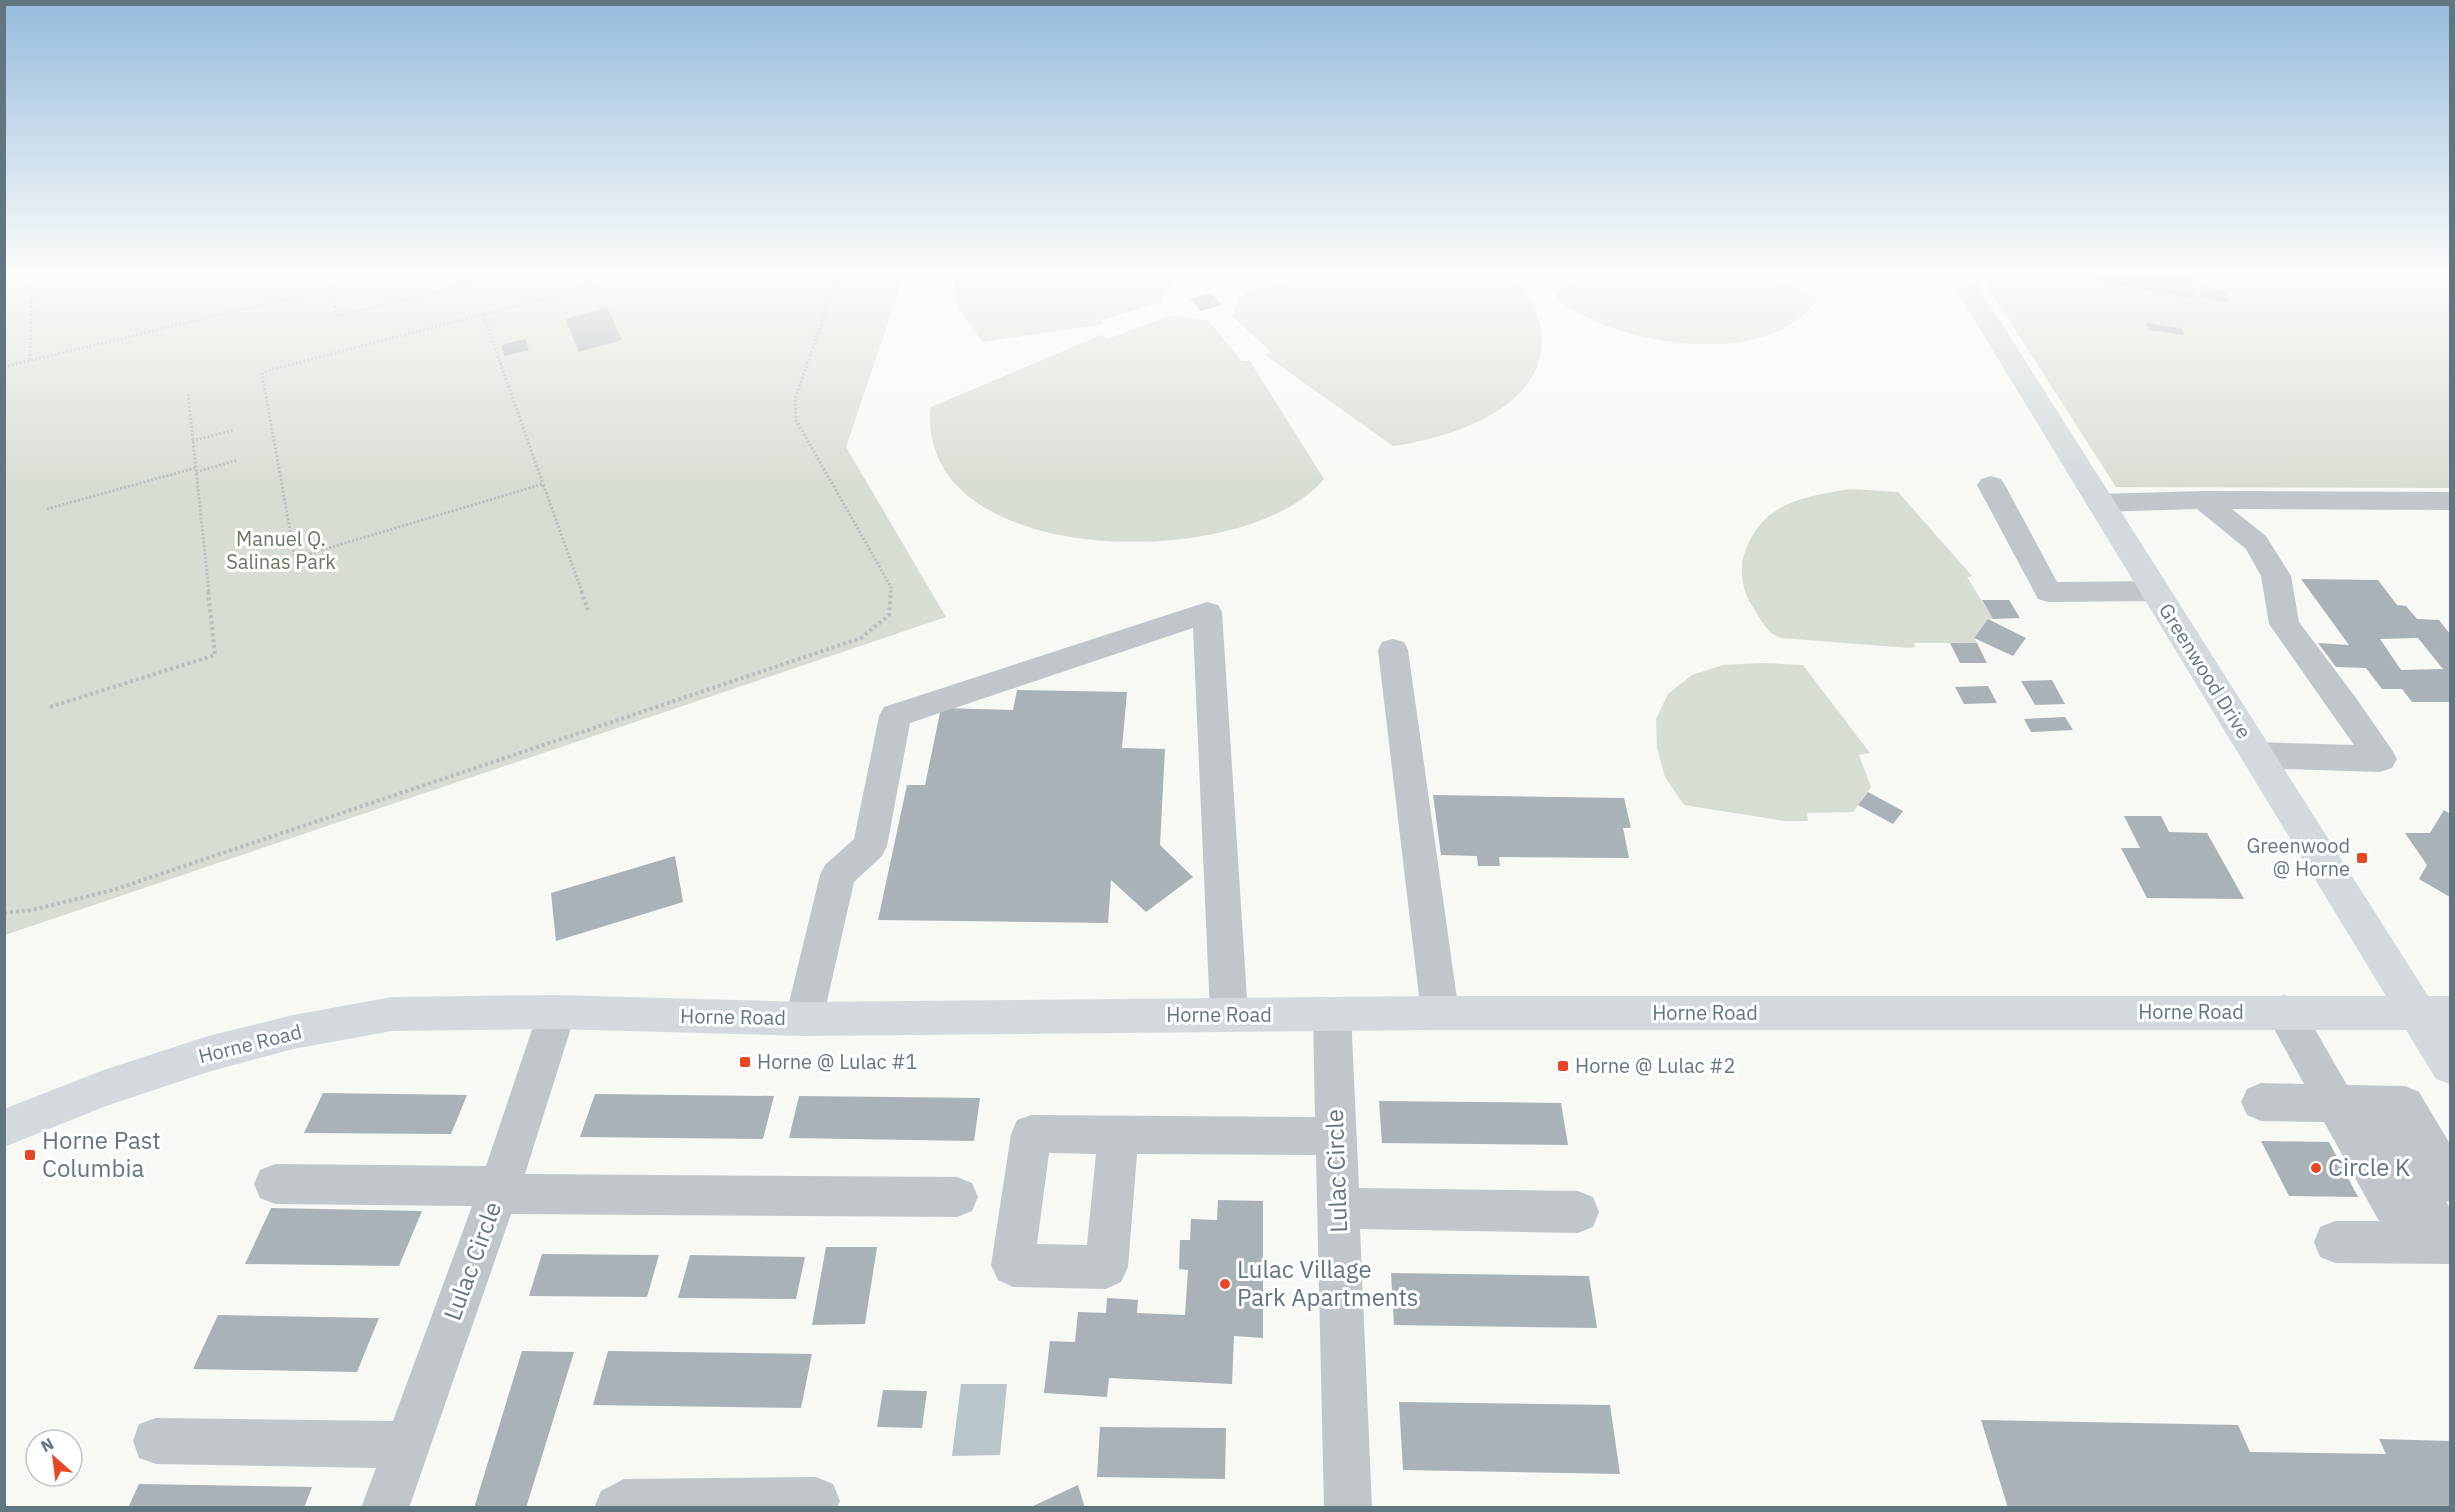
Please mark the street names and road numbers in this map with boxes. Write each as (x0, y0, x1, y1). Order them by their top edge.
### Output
street label: Greenwood Drive (2153, 598, 2258, 744)
street label: Horne Road (2138, 998, 2244, 1025)
street label: Horne Road (1652, 999, 1758, 1026)
street label: Horne Road (1166, 1001, 1272, 1028)
street label: Horne Road (680, 1002, 786, 1031)
street label: Horne Road (195, 1018, 304, 1069)
street label: Lulac Circle (1318, 1109, 1354, 1233)
street label: Lulac Circle (436, 1197, 508, 1324)

